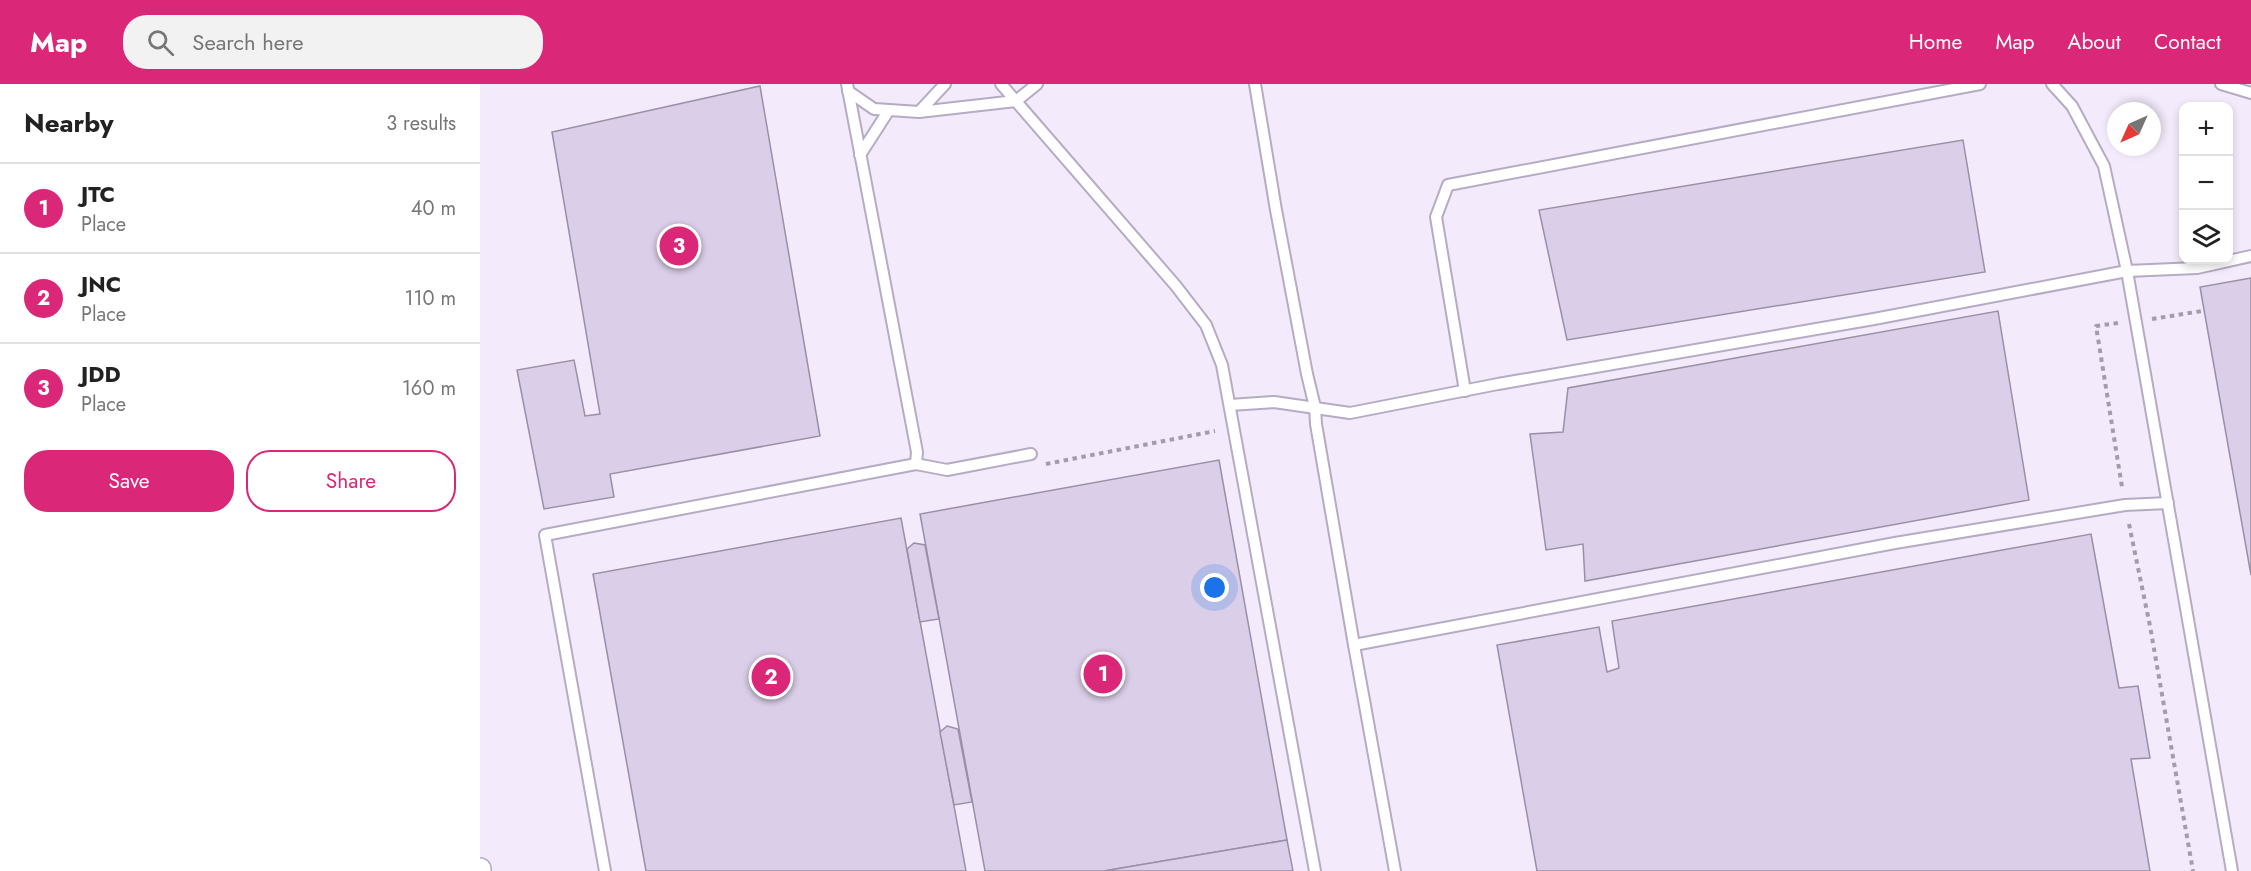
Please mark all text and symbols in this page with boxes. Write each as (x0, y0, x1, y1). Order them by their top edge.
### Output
search box (123, 15, 543, 69)
text: Map (30, 22, 87, 63)
icon: search (144, 26, 177, 59)
text: Search here (192, 26, 304, 58)
text: Home (1909, 27, 1962, 57)
text: Map (1995, 27, 2035, 57)
text: About (2068, 27, 2121, 57)
text: Contact (2154, 27, 2221, 57)
north arrow (2107, 102, 2161, 156)
map controls (2179, 102, 2233, 264)
button: + (2179, 102, 2233, 156)
text: Nearby (24, 104, 113, 142)
text: 3 results (386, 109, 456, 138)
button: − (2179, 156, 2233, 210)
text: JTC (81, 178, 115, 210)
text: 1 (38, 194, 49, 223)
text: 40 m (411, 194, 456, 223)
text: Place (81, 210, 126, 239)
button: layers (2179, 210, 2233, 264)
pin: 3 (660, 224, 698, 268)
text: JNC (81, 268, 121, 300)
text: 2 (37, 284, 50, 313)
text: 110 m (404, 284, 456, 313)
text: Place (81, 300, 126, 329)
text: JDD (81, 358, 121, 390)
text: 3 (37, 374, 50, 403)
text: 160 m (402, 374, 456, 403)
text: Place (81, 390, 126, 419)
button: Save (24, 450, 234, 512)
button: Share (246, 450, 456, 512)
your location (1200, 573, 1229, 602)
pin: 1 (1084, 652, 1122, 696)
pin: 2 (752, 654, 790, 700)

